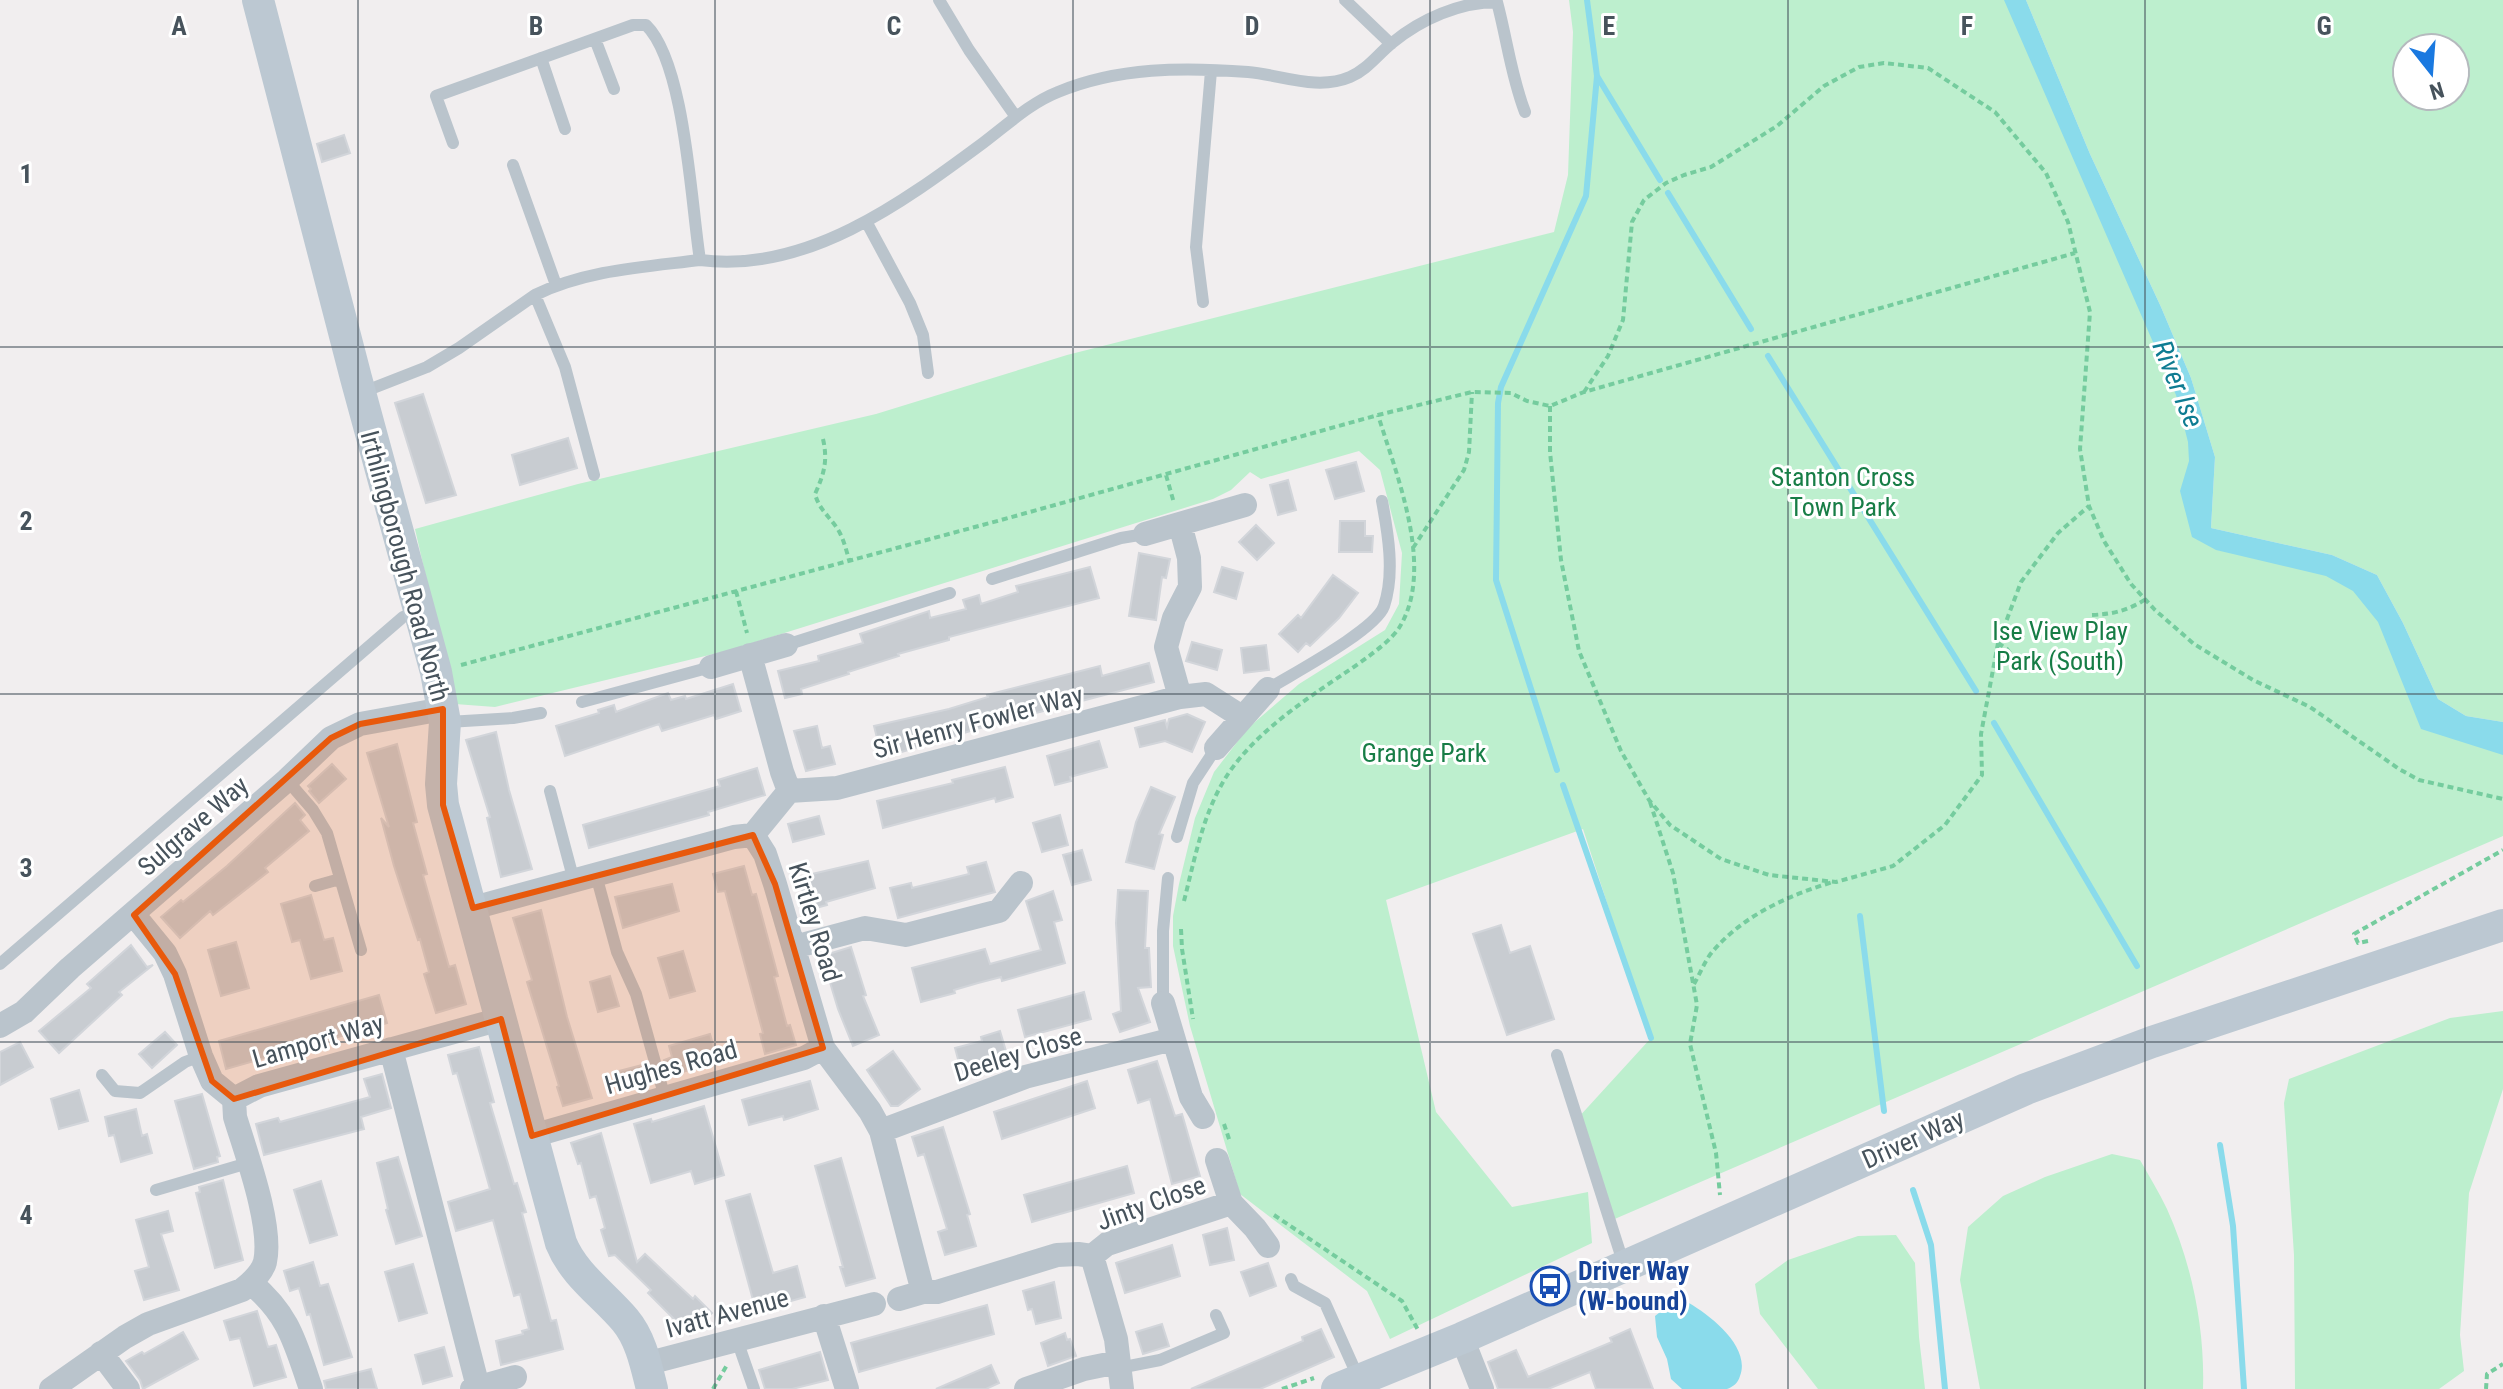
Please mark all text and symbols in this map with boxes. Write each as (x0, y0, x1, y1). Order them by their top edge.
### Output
text: A (171, 11, 187, 41)
text: B (529, 11, 543, 41)
text: C (887, 11, 902, 41)
text: D (1245, 11, 1259, 41)
text: E (1603, 11, 1616, 41)
text: F (1961, 11, 1973, 41)
text: G (2316, 11, 2332, 41)
north arrow (2391, 32, 2471, 112)
text: N (2427, 77, 2447, 105)
text: 1 (19, 159, 33, 189)
water label: River Ise (2146, 335, 2210, 433)
street label: Irthlingborough Road North (354, 427, 456, 705)
park label: Stanton Cross Town Park (1771, 462, 1915, 522)
text: 2 (19, 506, 33, 536)
park label: Ise View Play Park (South) (1992, 616, 2128, 676)
street label: Sir Henry Fowler Way (870, 680, 1086, 764)
park label: Grange Park (1361, 738, 1487, 768)
street label: Sulgrave Way (132, 770, 254, 882)
text: 3 (19, 853, 33, 883)
street label: Kirtley Road (783, 859, 847, 985)
street label: Lamport Way (249, 1008, 387, 1074)
street label: Deeley Close (951, 1020, 1085, 1088)
street label: Hughes Road (601, 1034, 741, 1100)
street label: Driver Way (1857, 1103, 1969, 1175)
street label: Jinty Close (1093, 1170, 1209, 1236)
text: 4 (19, 1200, 33, 1230)
place label: Driver Way (W-bound) (1578, 1256, 1690, 1316)
bus stop icon: Driver Way (W-bound) (1529, 1265, 1571, 1307)
street label: Ivatt Avenue (662, 1282, 792, 1344)

